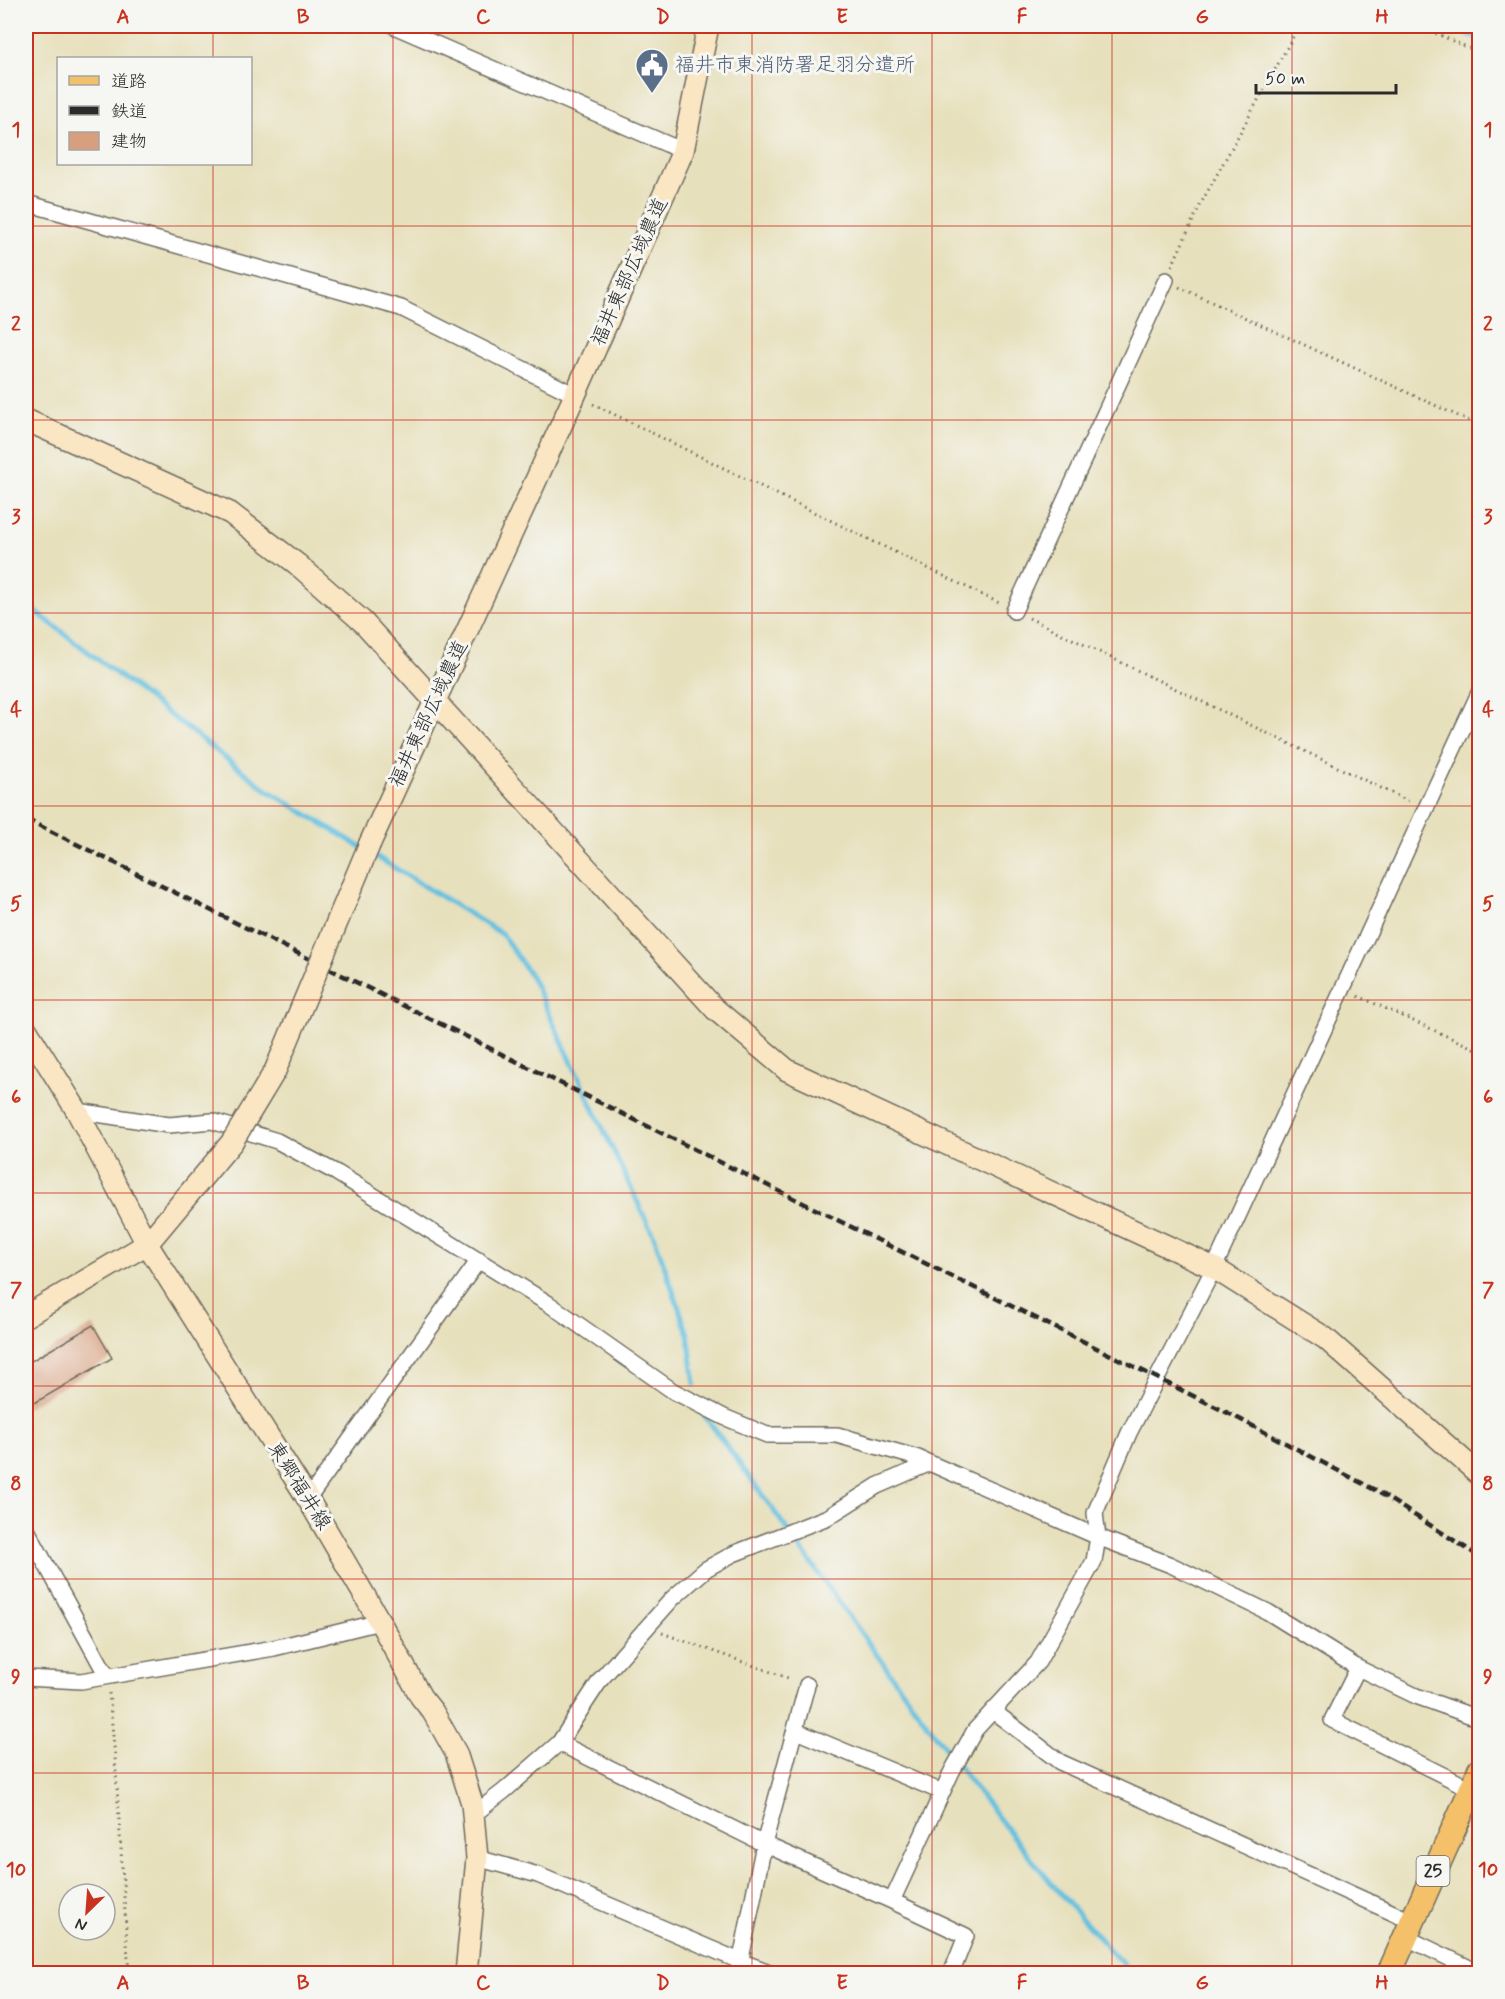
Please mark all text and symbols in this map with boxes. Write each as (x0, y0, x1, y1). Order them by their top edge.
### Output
text: A (116, 4, 130, 31)
text: B (297, 4, 310, 31)
text: C (476, 4, 491, 31)
text: D (656, 4, 670, 31)
text: E (836, 4, 848, 31)
text: F (1017, 4, 1028, 31)
text: G (1195, 4, 1209, 31)
text: H (1375, 4, 1389, 31)
public building icon: 福井市東消防署足羽分遣所 (634, 47, 670, 94)
place label: 福井市東消防署足羽分遣所 (675, 52, 915, 79)
legend (57, 57, 252, 165)
scale bar (1256, 57, 1396, 95)
text: 50 m (1265, 67, 1305, 91)
text: 道路 (111, 70, 147, 94)
text: 鉄道 (111, 100, 147, 124)
text: 1 (12, 117, 20, 144)
text: 1 (1484, 117, 1492, 144)
text: 建物 (111, 130, 147, 154)
street label: 福井東部広域農道 (585, 193, 675, 351)
text: 2 (11, 311, 21, 338)
text: 2 (1483, 311, 1493, 338)
text: 3 (11, 504, 21, 531)
text: 3 (1483, 504, 1493, 531)
street label: 福井東部広域農道 (383, 636, 475, 792)
text: 4 (10, 697, 22, 724)
text: 4 (1482, 697, 1494, 724)
text: 5 (10, 891, 22, 918)
text: 5 (1482, 891, 1494, 918)
text: 6 (11, 1084, 21, 1111)
text: 6 (1483, 1084, 1493, 1111)
text: 7 (10, 1277, 22, 1304)
text: 7 (1482, 1277, 1494, 1304)
street label: 東郷福井線 (261, 1436, 337, 1536)
text: 8 (10, 1471, 22, 1498)
text: 8 (1482, 1471, 1494, 1498)
text: 9 (11, 1664, 21, 1691)
text: 9 (1483, 1664, 1493, 1691)
road number: 25 (1416, 1856, 1450, 1886)
text: 10 (6, 1857, 26, 1884)
text: 10 (1478, 1857, 1498, 1884)
north arrow (57, 1882, 117, 1942)
text: N (72, 1912, 91, 1936)
text: A (116, 1970, 130, 1997)
text: B (297, 1970, 310, 1997)
text: C (476, 1970, 491, 1997)
text: D (656, 1970, 670, 1997)
text: E (836, 1970, 848, 1997)
text: F (1017, 1970, 1028, 1997)
text: G (1195, 1970, 1209, 1997)
text: H (1375, 1970, 1389, 1997)

